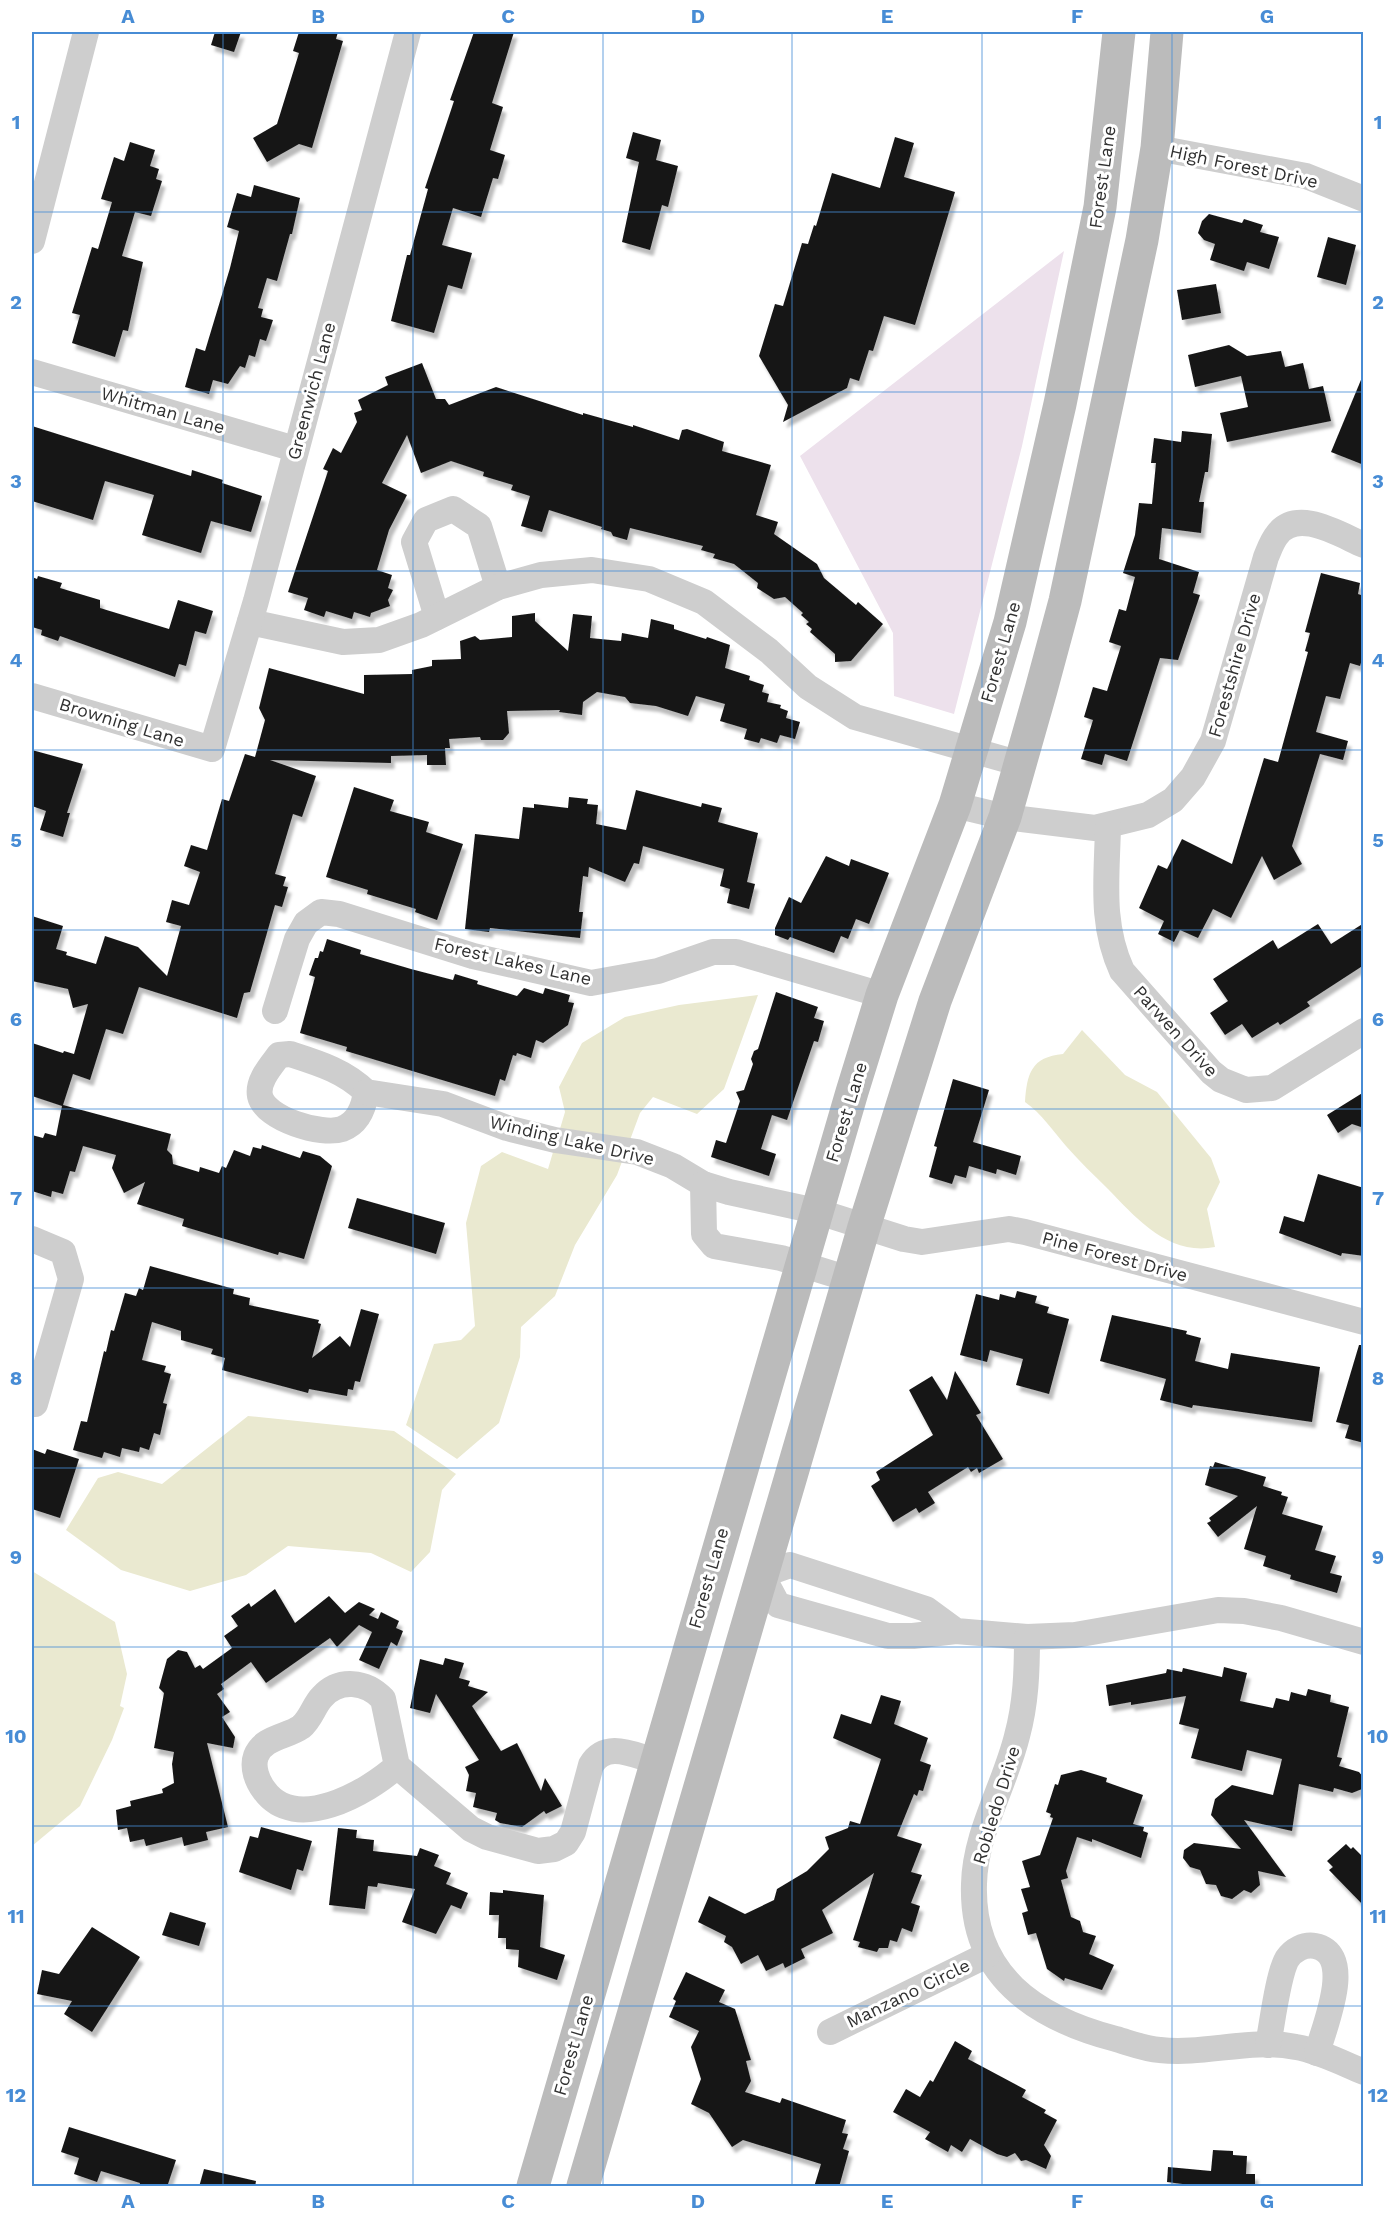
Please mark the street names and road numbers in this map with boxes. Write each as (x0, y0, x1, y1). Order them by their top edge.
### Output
street label: Forest Lane (1084, 124, 1120, 230)
street label: High Forest Drive (1168, 140, 1320, 192)
street label: Greenwich Lane (283, 320, 339, 462)
street label: Whitman Lane (99, 382, 227, 438)
street label: Forestshire Drive (1203, 590, 1265, 740)
street label: Forest Lane (976, 599, 1024, 705)
street label: Browning Lane (57, 693, 187, 751)
street label: Forest Lakes Lane (432, 933, 594, 989)
street label: Parwen Drive (1129, 981, 1223, 1081)
street label: Forest Lane (821, 1059, 871, 1165)
street label: Winding Lake Drive (488, 1111, 656, 1169)
street label: Pine Forest Drive (1040, 1226, 1190, 1286)
street label: Forest Lane (684, 1525, 732, 1631)
street label: Robledo Drive (968, 1743, 1024, 1867)
street label: Manzano Circle (843, 1954, 973, 2032)
street label: Forest Lane (549, 1992, 597, 2098)

